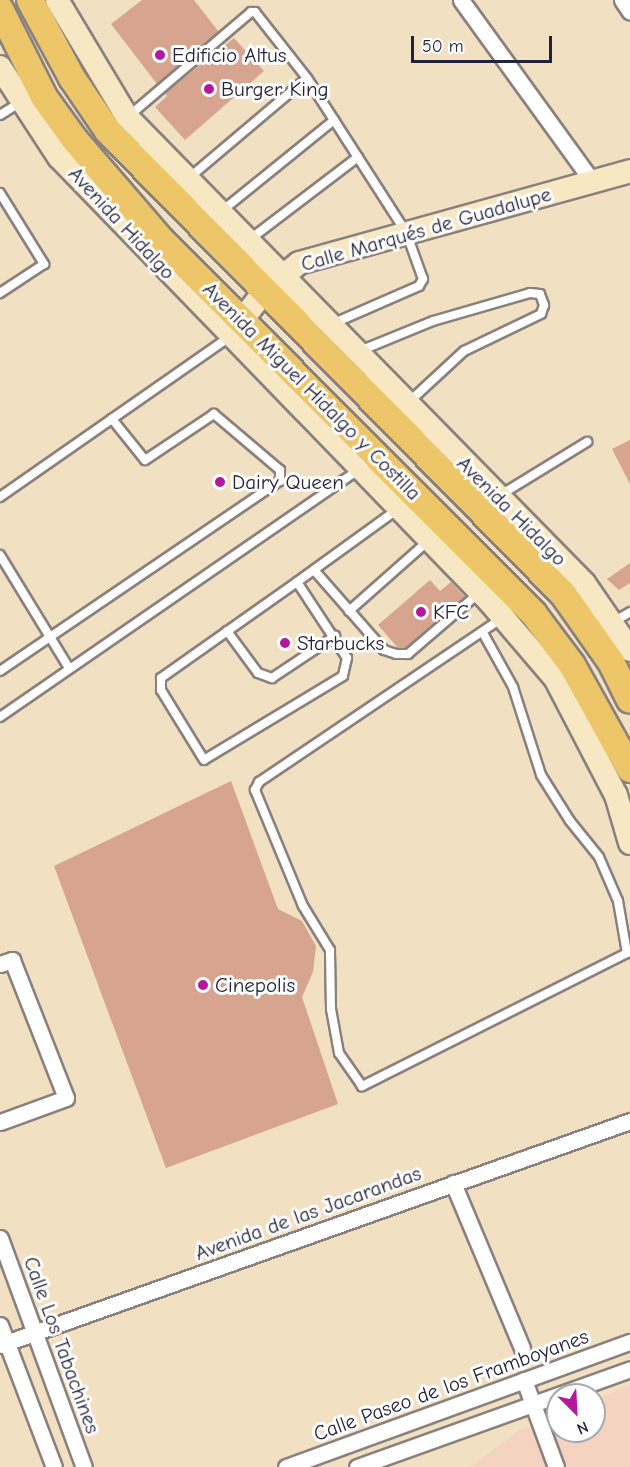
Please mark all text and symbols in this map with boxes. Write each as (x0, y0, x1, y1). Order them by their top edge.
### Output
scale bar (414, 24, 555, 62)
text: 50 m (422, 36, 464, 57)
place label: Edificio Altus (172, 42, 286, 68)
marker: Edificio Altus (153, 48, 167, 62)
place label: Burger King (221, 76, 329, 102)
marker: Burger King (202, 82, 216, 96)
street label: Avenida Hidalgo (63, 161, 181, 285)
street label: Calle Marqués de Guadalupe (298, 181, 554, 277)
street label: Avenida Miguel Hidalgo y Costilla (198, 277, 426, 505)
street label: Avenida Hidalgo (452, 451, 572, 571)
place label: Dairy Queen (232, 469, 344, 495)
marker: Dairy Queen (213, 475, 227, 489)
place label: KFC (433, 599, 469, 625)
marker: KFC (414, 605, 428, 619)
place label: Starbucks (297, 630, 384, 656)
marker: Starbucks (278, 636, 292, 650)
place label: Cinepolis (215, 972, 295, 998)
marker: Cinepolis (196, 978, 210, 992)
street label: Avenida de las Jacarandas (192, 1160, 424, 1266)
street label: Calle Los Tabachines (18, 1253, 106, 1437)
street label: Calle Paseo de los Framboyanes (310, 1323, 592, 1447)
north arrow (546, 1383, 606, 1443)
text: N (574, 1417, 591, 1438)

